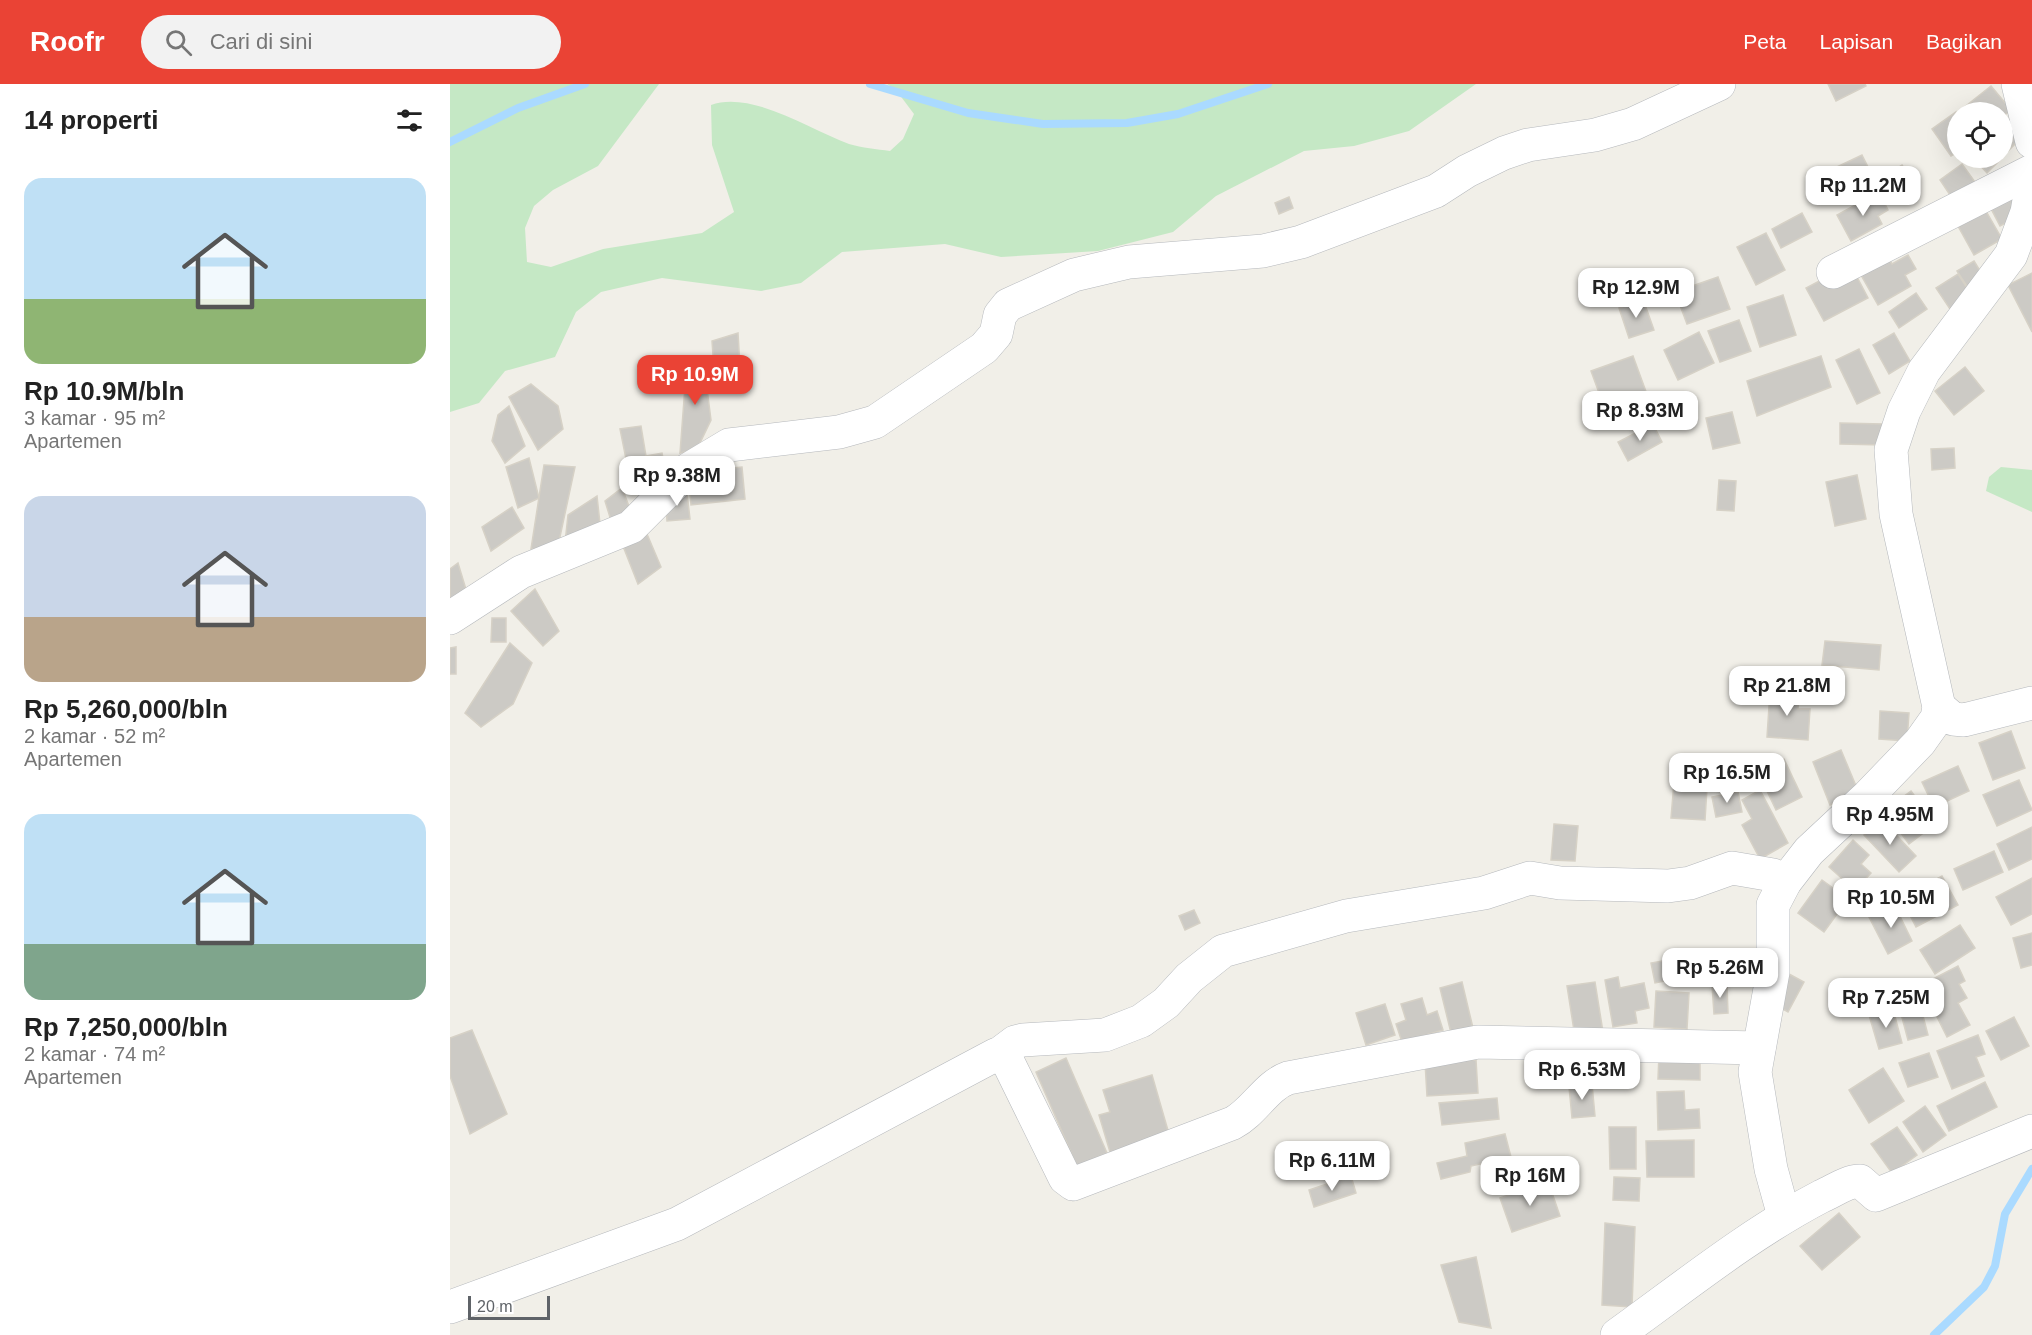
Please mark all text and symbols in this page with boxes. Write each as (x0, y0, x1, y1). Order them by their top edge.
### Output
search box (141, 15, 561, 69)
text: Roofr (30, 26, 105, 57)
icon: search (162, 26, 195, 59)
text: Cari di sini (210, 29, 312, 54)
text: Peta (1743, 30, 1787, 53)
text: Lapisan (1820, 30, 1893, 53)
text: Bagikan (1926, 30, 2002, 53)
map controls (1947, 102, 2013, 168)
button: locate (1947, 102, 2013, 168)
icon: filters (393, 104, 426, 137)
text: 14 properti (24, 105, 158, 135)
pin: Rp 11.2M (1801, 166, 1925, 217)
text: Rp 11.2M (1820, 174, 1906, 196)
icon: home (171, 217, 279, 325)
pin: Rp 12.9M (1574, 268, 1698, 319)
text: Rp 12.9M (1592, 276, 1680, 298)
pin: Rp 10.9M (633, 355, 757, 406)
text: Rp 10.9M (651, 363, 739, 385)
text: Rp 10.9M/bln (24, 376, 184, 406)
pin: Rp 8.93M (1578, 391, 1702, 442)
text: Rp 8.93M (1596, 399, 1684, 421)
text: 3 kamar · 95 m² (24, 407, 165, 429)
text: Apartemen (24, 430, 122, 452)
pin: Rp 9.38M (615, 456, 739, 507)
text: Rp 9.38M (633, 464, 721, 486)
icon: home (171, 535, 279, 643)
pin: Rp 21.8M (1725, 666, 1849, 717)
text: Rp 21.8M (1743, 674, 1831, 696)
text: Rp 5,260,000/bln (24, 694, 228, 724)
text: 2 kamar · 52 m² (24, 725, 165, 747)
text: Apartemen (24, 748, 122, 770)
pin: Rp 16.5M (1665, 753, 1789, 804)
text: Rp 16.5M (1683, 761, 1771, 783)
pin: Rp 4.95M (1828, 795, 1952, 846)
text: Rp 4.95M (1846, 803, 1934, 825)
icon: home (171, 853, 279, 961)
pin: Rp 10.5M (1829, 878, 1953, 929)
text: Rp 10.5M (1847, 886, 1935, 908)
pin: Rp 5.26M (1658, 948, 1782, 999)
text: Rp 5.26M (1676, 956, 1764, 978)
pin: Rp 7.25M (1824, 978, 1948, 1029)
text: Rp 7.25M (1842, 986, 1930, 1008)
text: Rp 7,250,000/bln (24, 1012, 228, 1042)
text: 2 kamar · 74 m² (24, 1043, 165, 1065)
pin: Rp 6.53M (1520, 1050, 1644, 1101)
text: Rp 6.53M (1538, 1058, 1626, 1080)
text: Apartemen (24, 1066, 122, 1088)
pin: Rp 6.11M (1270, 1141, 1394, 1192)
text: Rp 6.11M (1289, 1149, 1375, 1171)
pin: Rp 16M (1481, 1156, 1579, 1207)
text: Rp 16M (1494, 1164, 1566, 1186)
scale bar (468, 1293, 550, 1320)
text: 20 m (477, 1298, 513, 1315)

